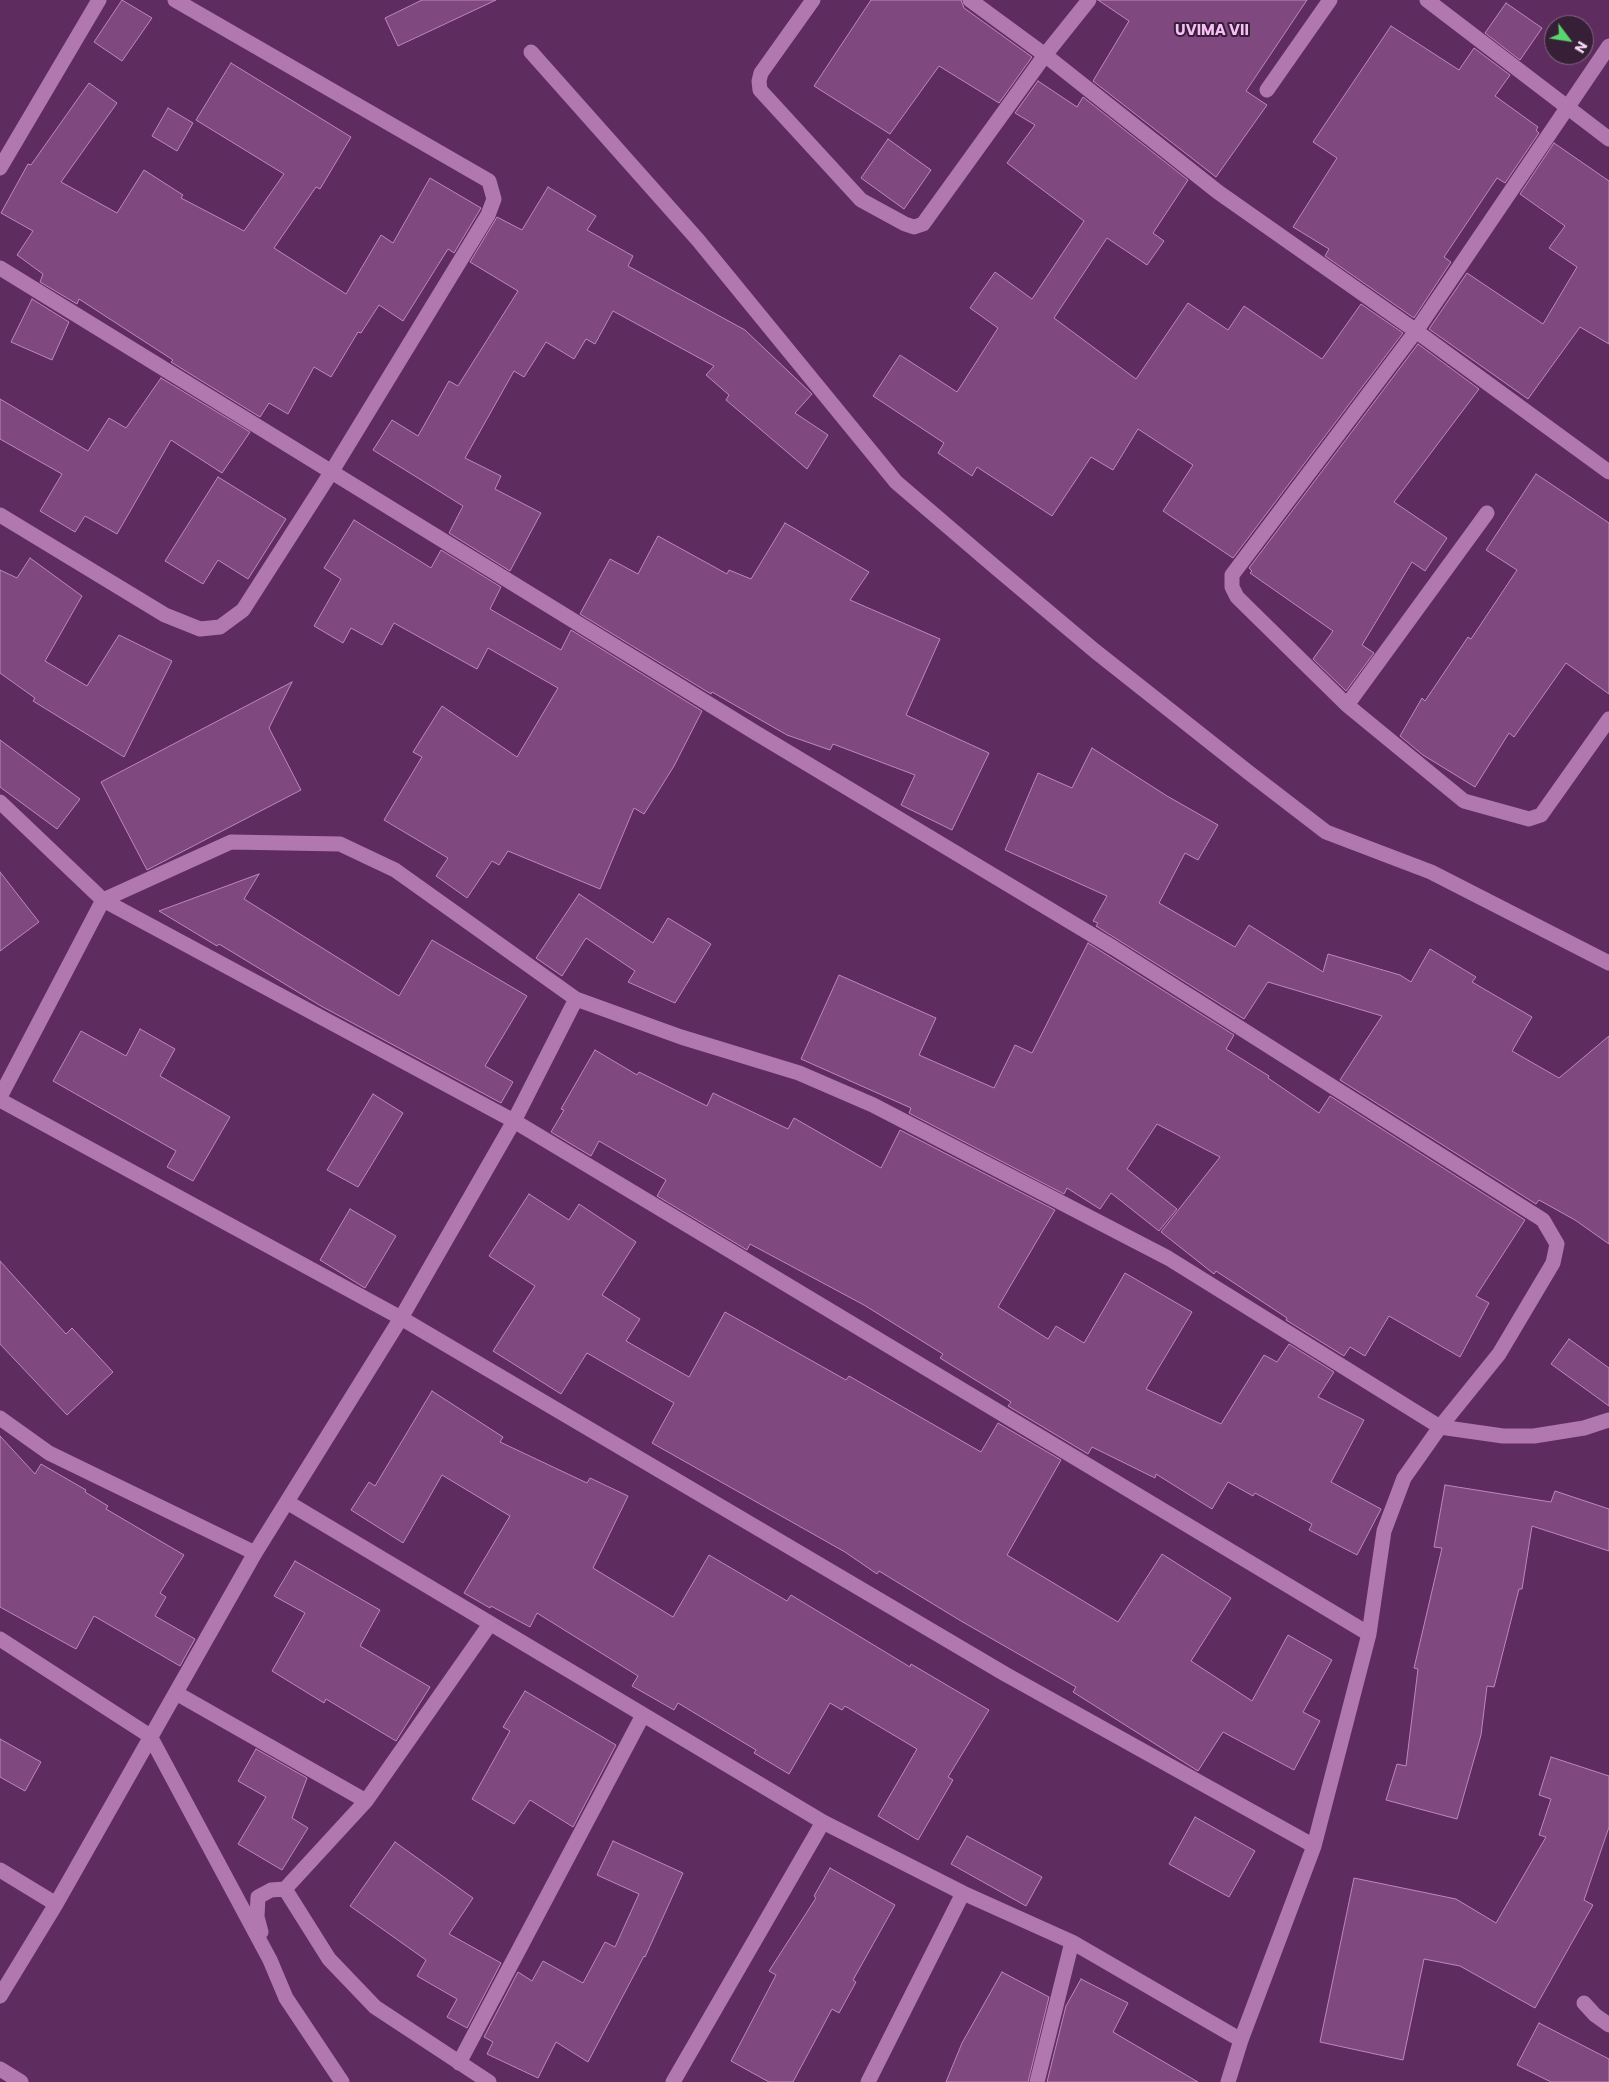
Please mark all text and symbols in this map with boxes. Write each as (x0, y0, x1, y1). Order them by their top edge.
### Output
north arrow (1544, 15, 1594, 65)
district label: UVIMA VII (1175, 22, 1249, 40)
text: N (1570, 38, 1592, 57)

